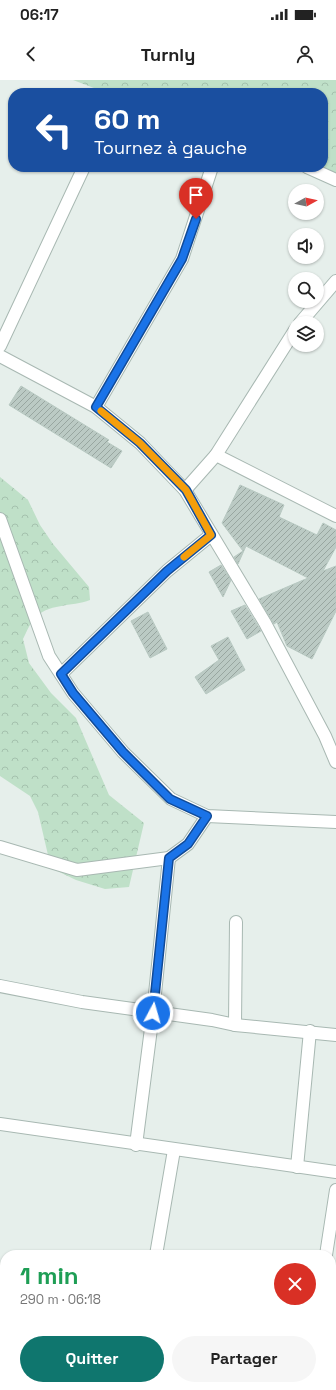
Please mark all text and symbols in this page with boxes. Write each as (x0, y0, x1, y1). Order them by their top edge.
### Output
text: 06:17 (20, 5, 59, 24)
icon: back (20, 43, 42, 65)
text: Turnly (141, 43, 195, 66)
icon: person (294, 43, 316, 65)
text: 60 m (94, 101, 160, 137)
icon: left (28, 104, 80, 156)
text: Tournez à gauche (94, 136, 247, 159)
pin (179, 178, 213, 219)
icon: arrive (185, 184, 207, 206)
north arrow (288, 184, 324, 220)
map controls (288, 184, 324, 352)
button: sound (288, 228, 324, 264)
button: search (288, 272, 324, 308)
button: layers (288, 316, 324, 352)
position arrow (132, 992, 174, 1034)
text: 1 min (20, 1260, 79, 1291)
button: close (274, 1263, 316, 1305)
text: 290 m · 06:18 (20, 1291, 101, 1308)
button: Quitter (20, 1336, 164, 1382)
button: Partager (172, 1336, 316, 1382)

